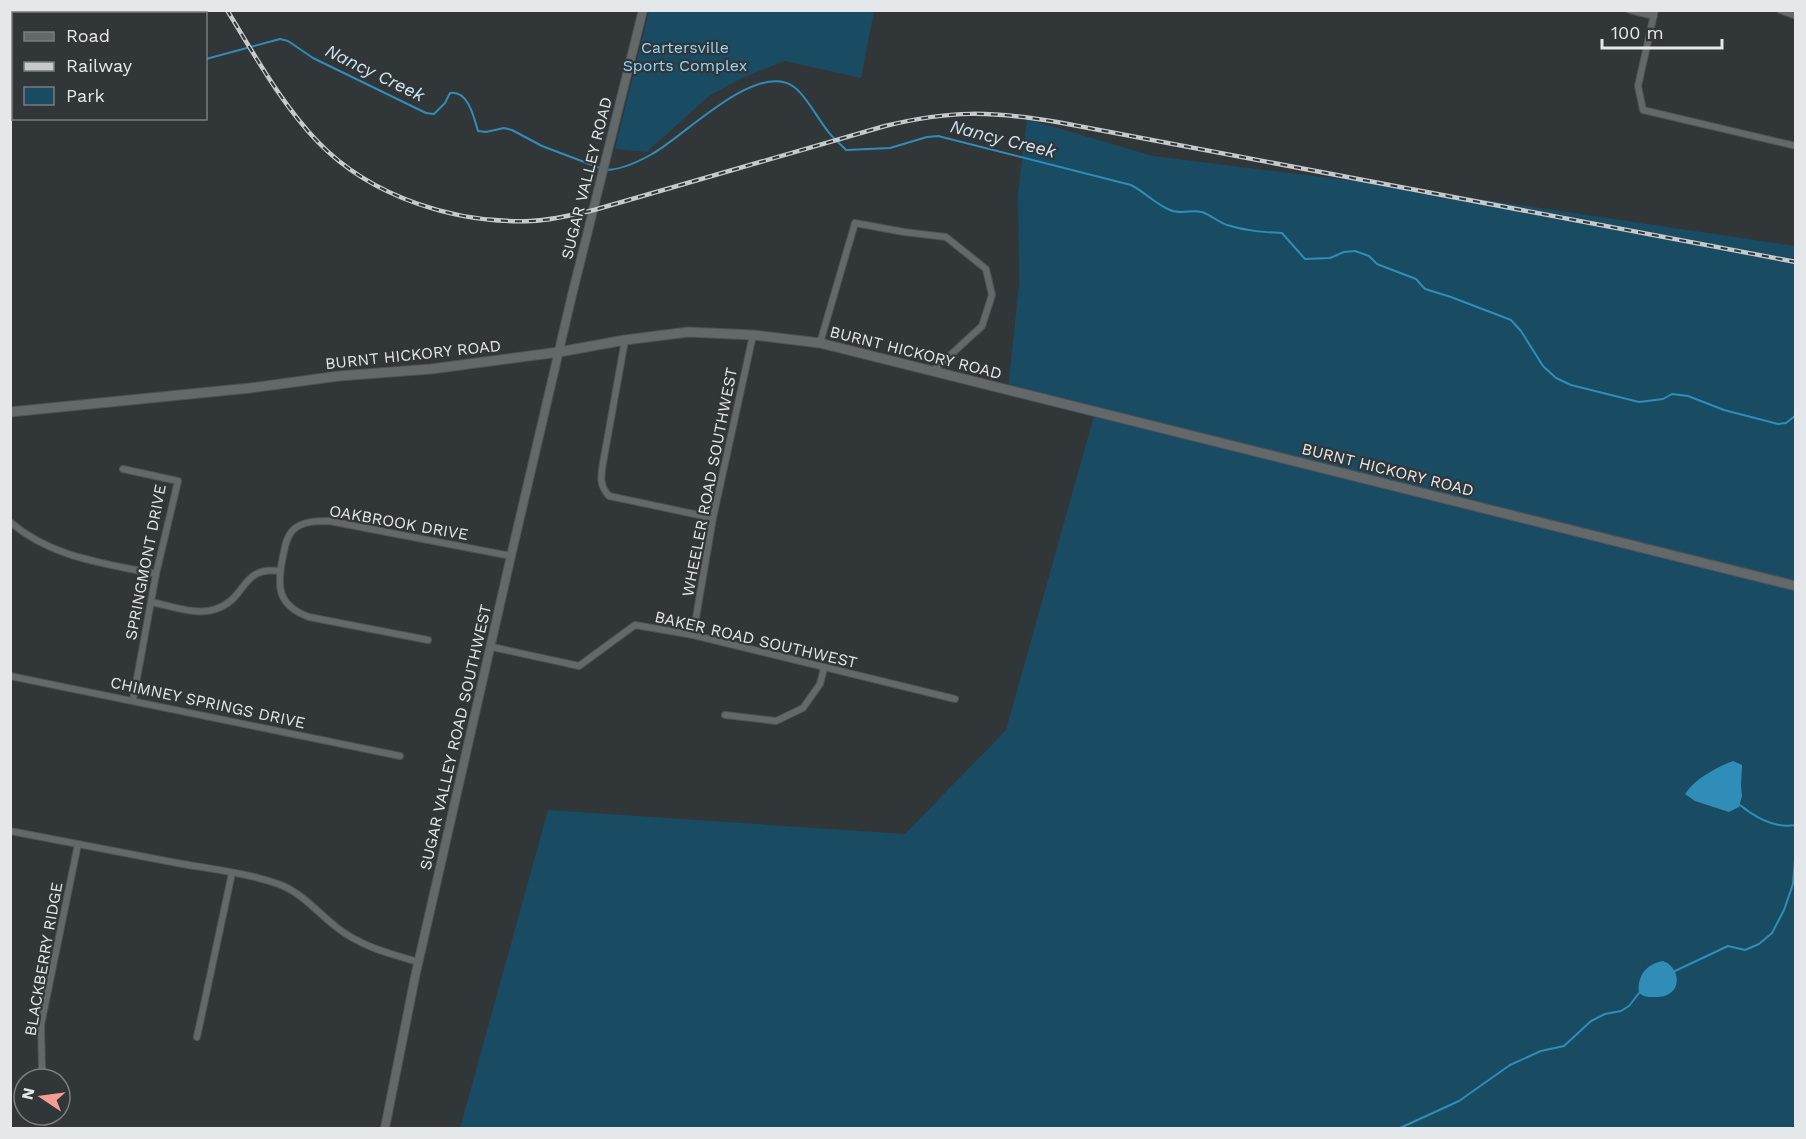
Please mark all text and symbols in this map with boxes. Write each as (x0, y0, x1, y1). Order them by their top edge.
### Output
legend (12, 12, 207, 120)
scale bar (1602, 12, 1722, 50)
text: 100 m (1611, 22, 1664, 43)
text: Road (66, 25, 110, 46)
park label: Cartersville Sports Complex (623, 38, 747, 75)
water label: Nancy Creek (322, 39, 429, 106)
text: Railway (66, 55, 133, 76)
text: Park (66, 85, 105, 106)
street label: SUGAR VALLEY ROAD (557, 95, 616, 261)
water label: Nancy Creek (948, 115, 1059, 162)
street label: BURNT HICKORY ROAD (828, 322, 1004, 383)
street label: BURNT HICKORY ROAD (324, 336, 502, 373)
street label: WHEELER ROAD SOUTHWEST (678, 366, 741, 598)
street label: BURNT HICKORY ROAD (1300, 439, 1476, 500)
street label: SPRINGMONT DRIVE (121, 483, 170, 642)
street label: OAKBROOK DRIVE (328, 501, 470, 544)
street label: SUGAR VALLEY ROAD SOUTHWEST (416, 602, 495, 872)
street label: BAKER ROAD SOUTHWEST (653, 607, 859, 672)
street label: CHIMNEY SPRINGS DRIVE (109, 673, 307, 732)
street label: BLACKBERRY RIDGE (21, 881, 66, 1038)
north arrow (12, 1067, 72, 1127)
text: N (17, 1086, 38, 1102)

